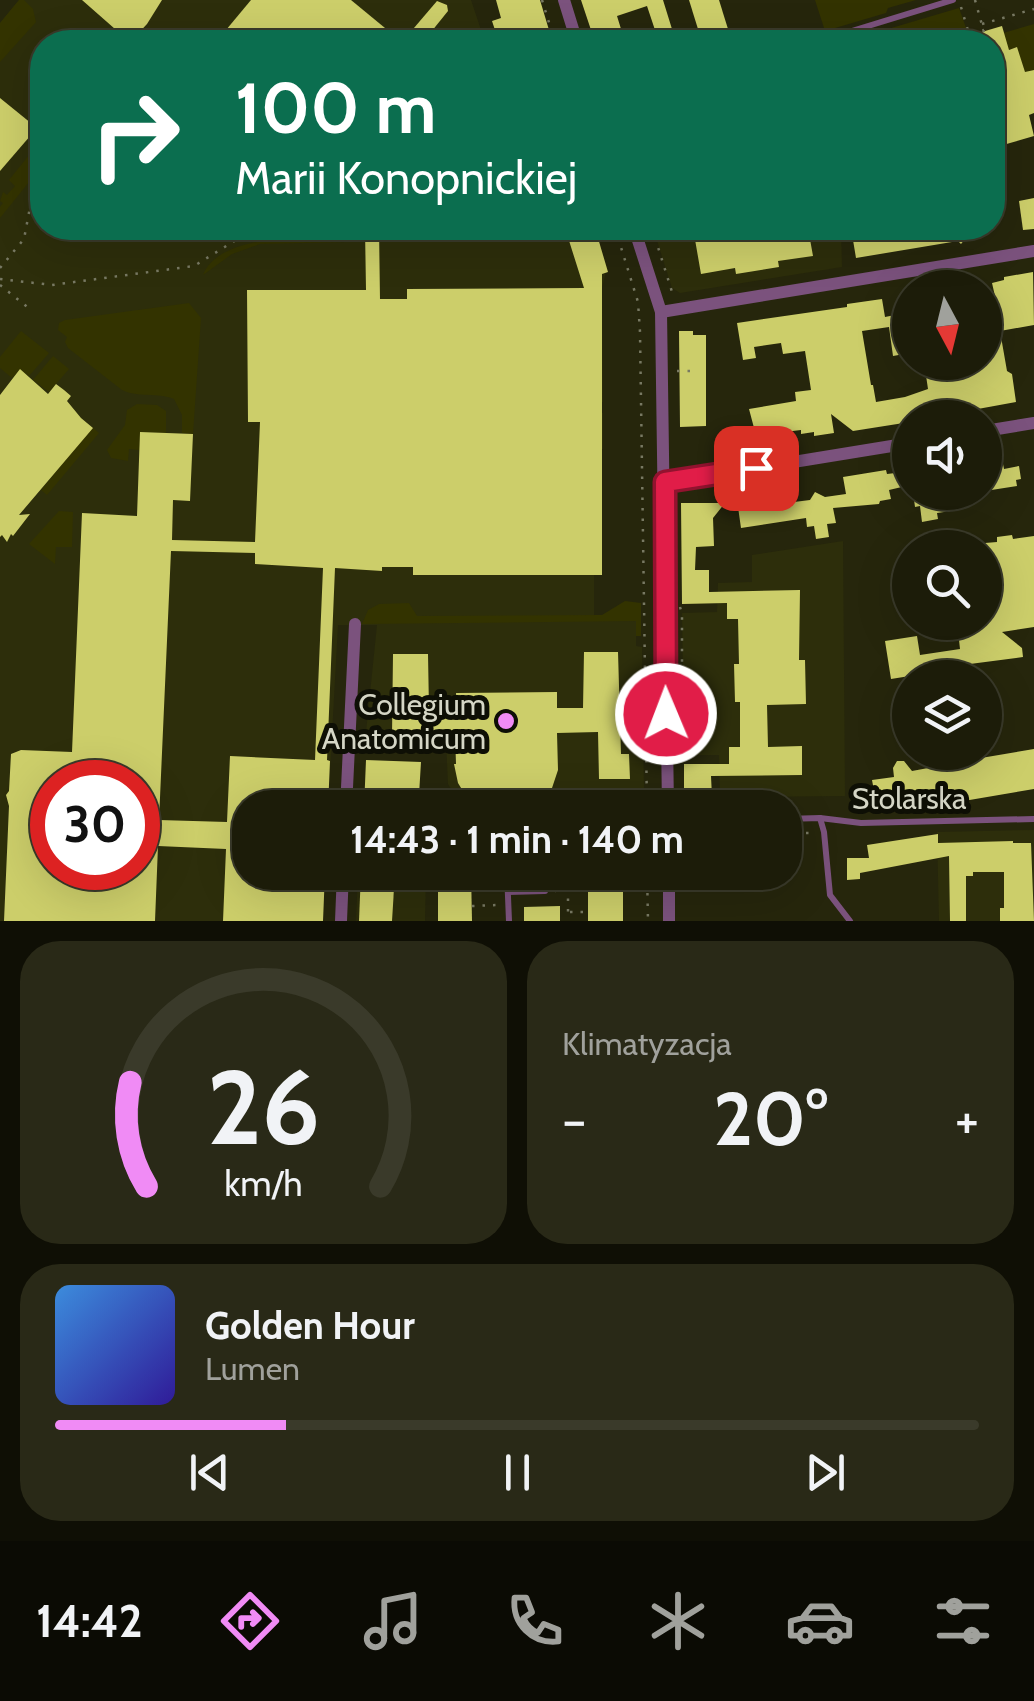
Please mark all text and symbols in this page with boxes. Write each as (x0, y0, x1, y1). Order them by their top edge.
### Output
text: 100 m (235, 65, 436, 151)
icon: right (70, 70, 200, 200)
text: Marii Konopnickiej (235, 151, 577, 205)
north arrow (892, 270, 1002, 380)
map controls (892, 270, 1002, 770)
button: sound (892, 400, 1002, 510)
pin (714, 426, 799, 511)
icon: arrive (729, 441, 784, 496)
button: search (892, 530, 1002, 640)
button: layers (892, 660, 1002, 770)
position arrow (614, 662, 718, 766)
place label: Collegium Anatomicum (322, 686, 486, 757)
marker: Collegium Anatomicum (495, 710, 517, 732)
speed limit sign: 30 (30, 760, 160, 890)
street label: Stolarska (852, 780, 967, 817)
text: 14:43 · 1 min · 140 m (350, 816, 684, 863)
text: Klimatyzacja (562, 1024, 732, 1063)
text: 26 (207, 1044, 320, 1170)
text: 20° (713, 1073, 828, 1164)
text: − (562, 1086, 586, 1153)
text: + (955, 1086, 979, 1153)
text: km/h (224, 1162, 303, 1205)
text: Golden Hour (205, 1302, 415, 1349)
text: Lumen (205, 1349, 300, 1388)
icon: previous (182, 1445, 237, 1500)
icon: pause (490, 1445, 545, 1500)
icon: next (798, 1445, 853, 1500)
icon: directions (215, 1586, 285, 1656)
icon: music (358, 1586, 428, 1656)
icon: phone (500, 1586, 570, 1656)
icon: climate (643, 1586, 713, 1656)
icon: car (785, 1586, 855, 1656)
icon: filters (928, 1586, 998, 1656)
text: 14:42 (36, 1594, 143, 1648)

